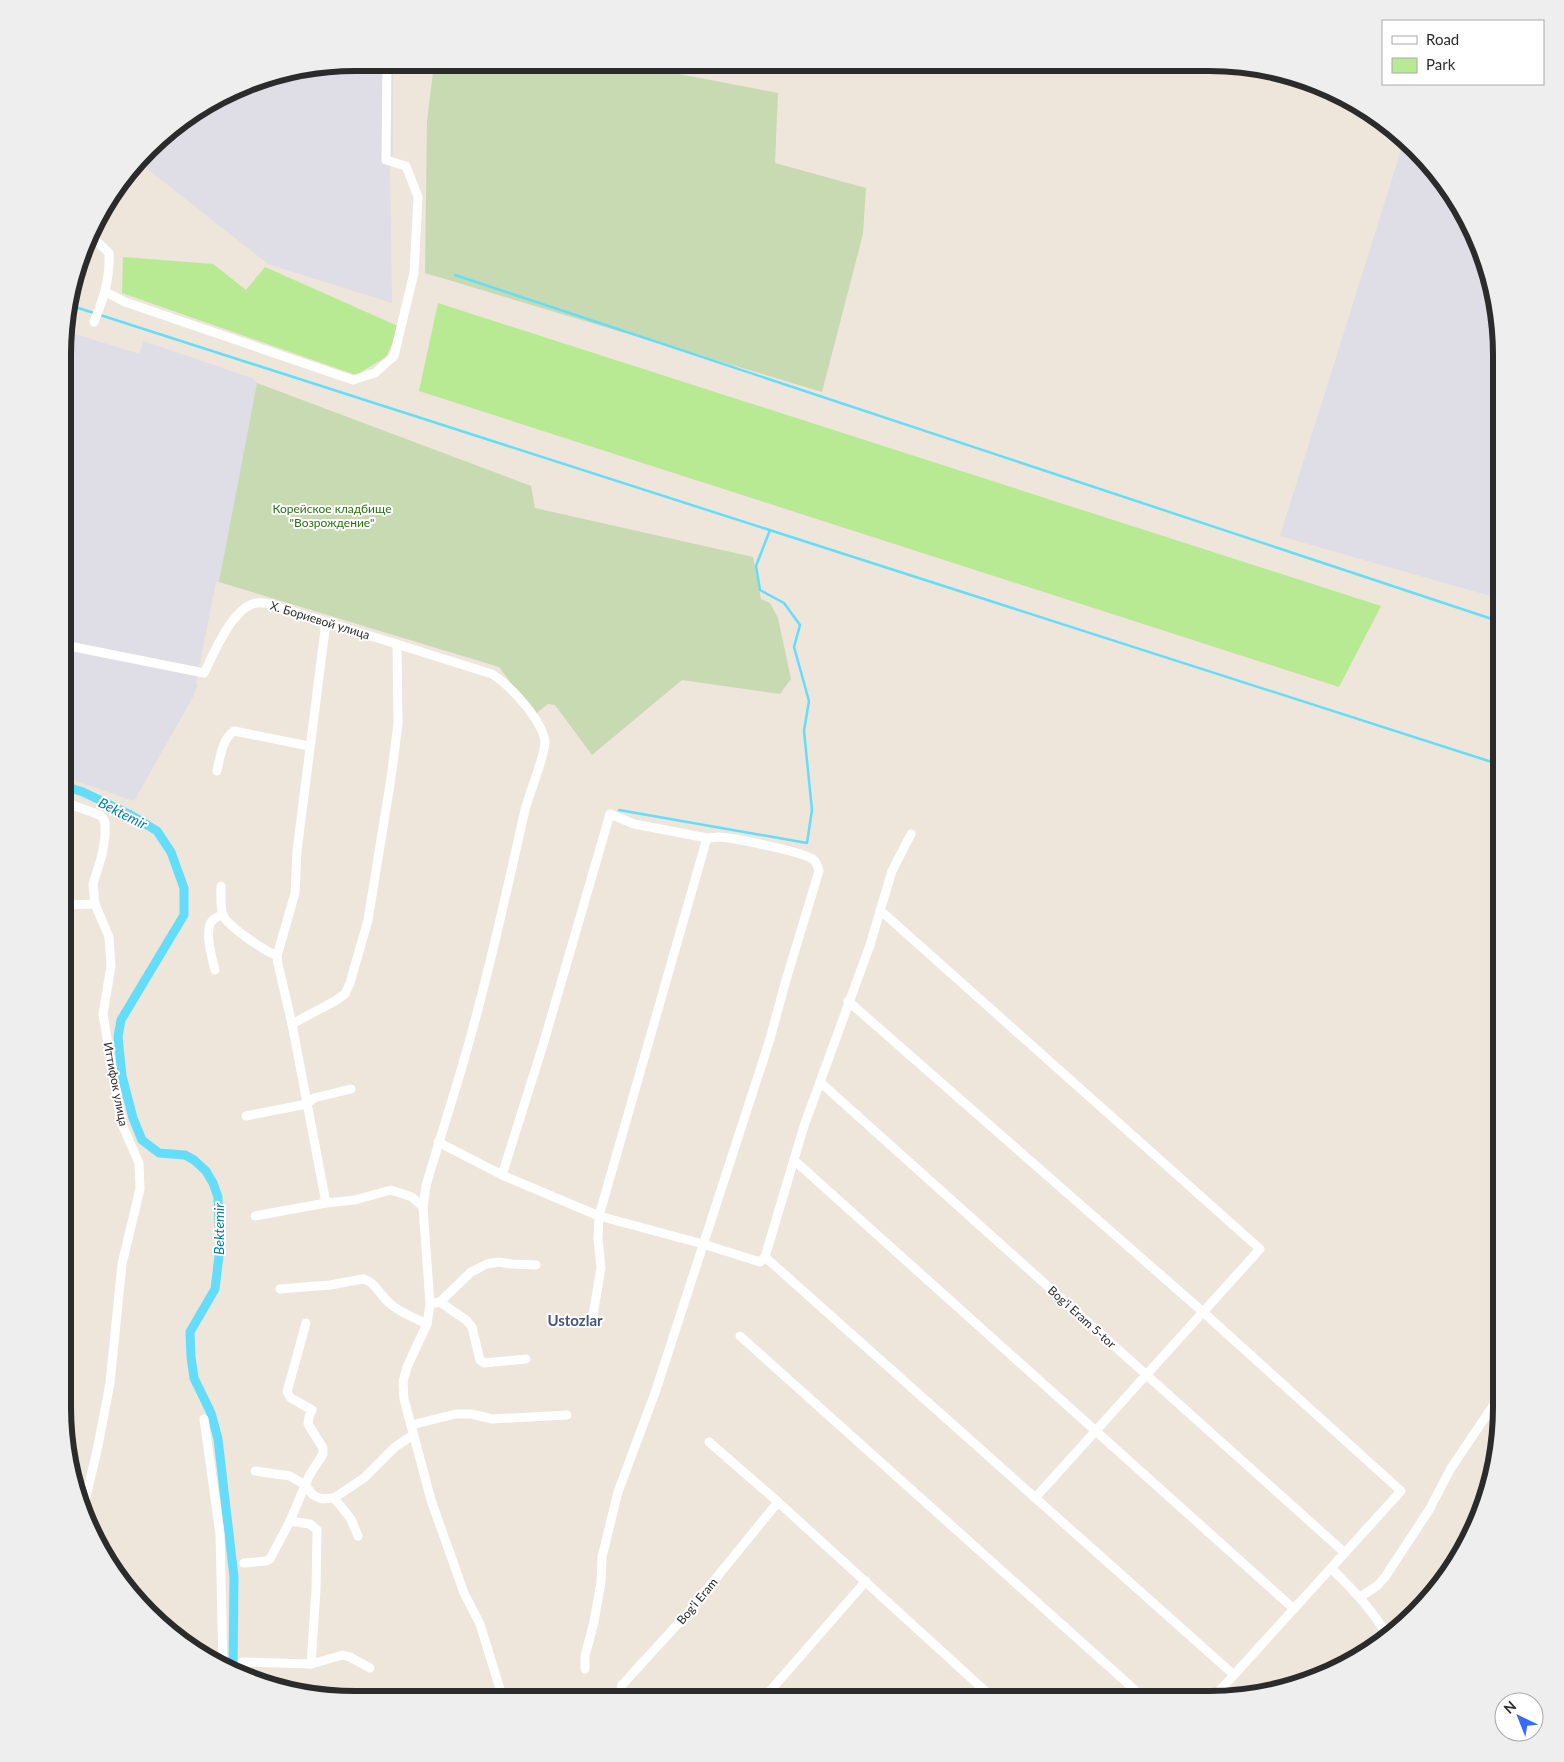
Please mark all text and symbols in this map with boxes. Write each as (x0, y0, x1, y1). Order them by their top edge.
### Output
legend (1382, 20, 1544, 85)
text: Road (1426, 30, 1459, 48)
text: Park (1426, 55, 1456, 73)
park label: Корейское кладбище "Возрождение" (272, 501, 392, 530)
street label: Х. Бориевой улица (268, 598, 372, 642)
water label: Bektemir (96, 794, 150, 833)
street label: Иттифок улица (100, 1041, 132, 1127)
water label: Bektemir (210, 1203, 227, 1255)
street label: Bog'i Eram 5-tor (1045, 1283, 1119, 1352)
district label: Ustozlar (547, 1311, 603, 1329)
street label: Bog'i Eram (673, 1575, 721, 1627)
north arrow (1494, 1692, 1544, 1742)
text: N (1500, 1697, 1520, 1717)

